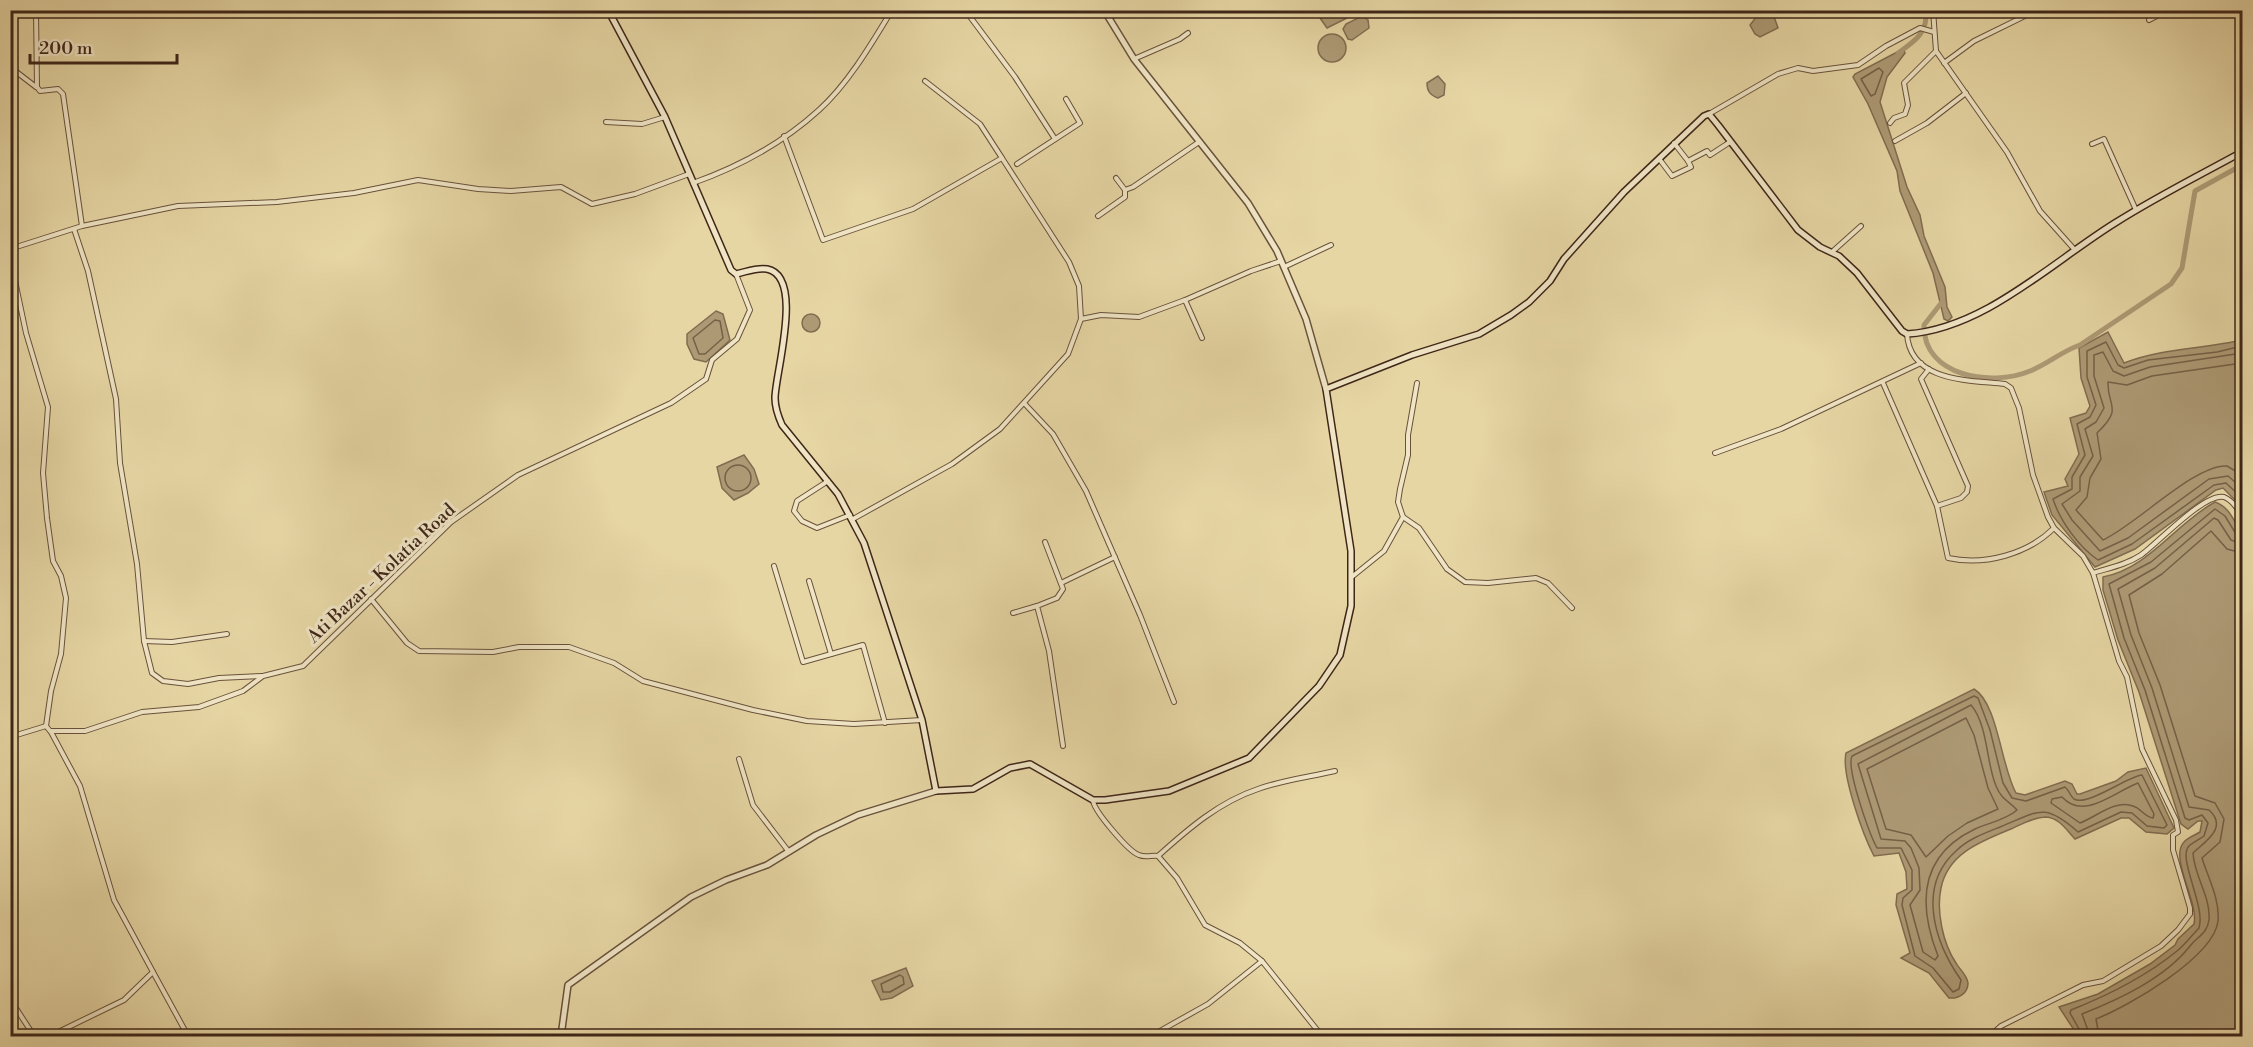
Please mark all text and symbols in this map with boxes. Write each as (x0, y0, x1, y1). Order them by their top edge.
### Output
scale bar (30, 27, 177, 65)
text: 200 m (39, 37, 93, 60)
street label: Ati Bazar - Kolatia Road (302, 498, 461, 649)

